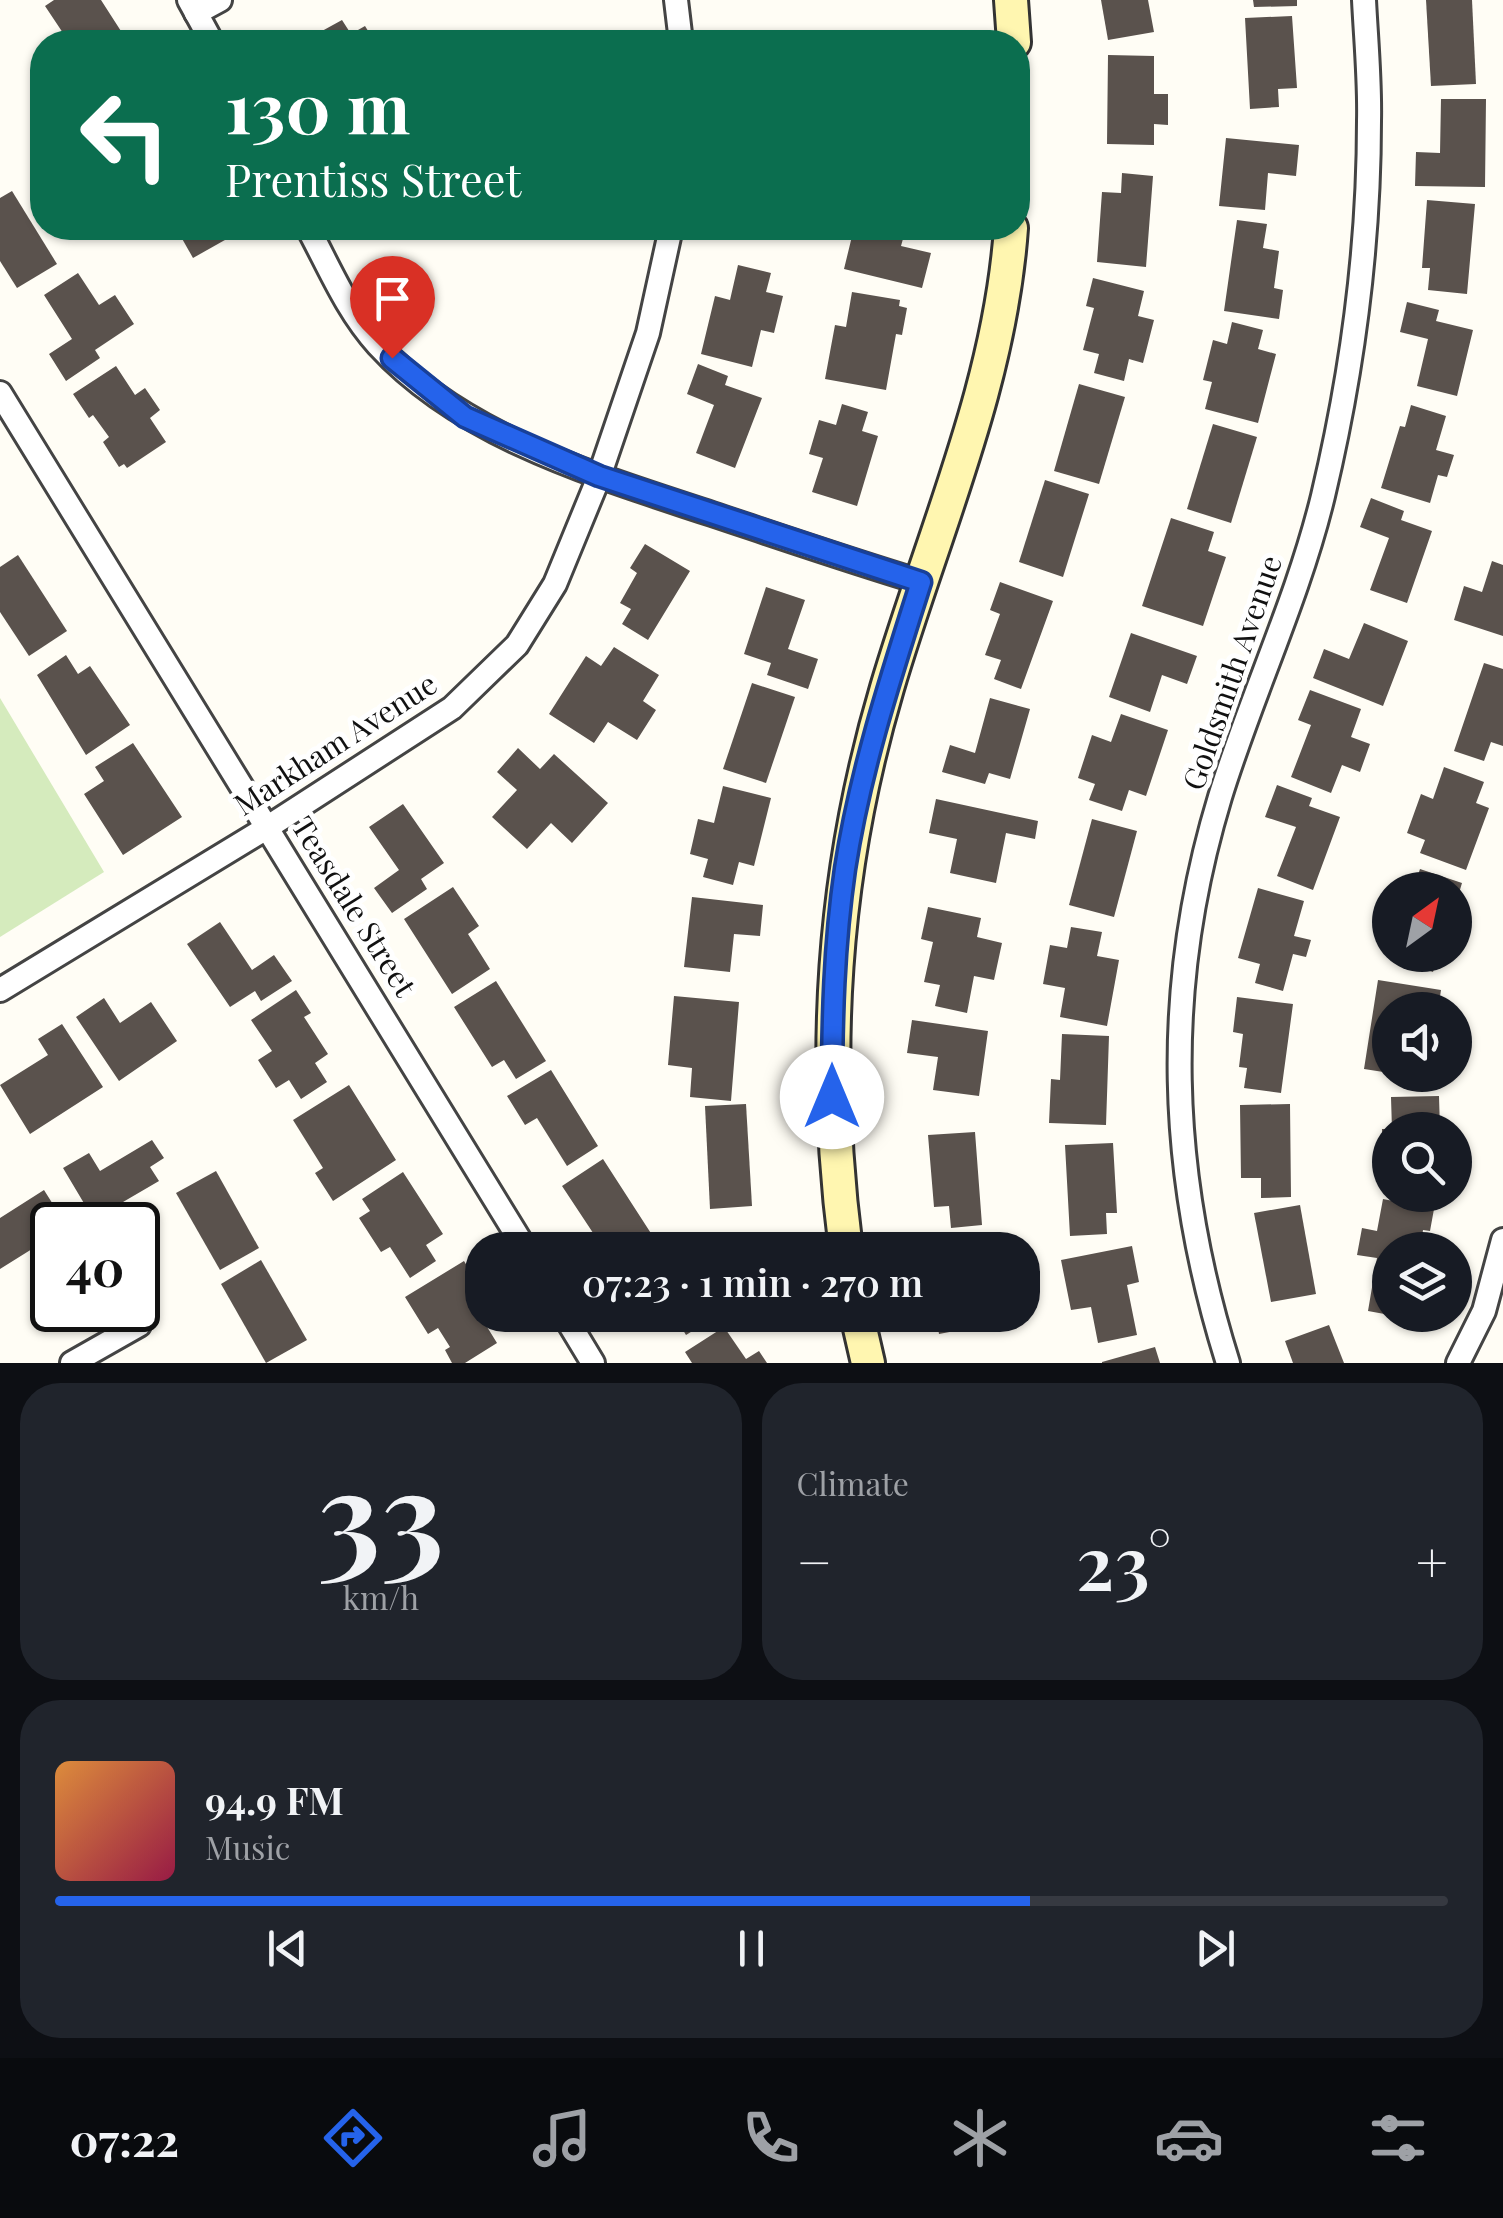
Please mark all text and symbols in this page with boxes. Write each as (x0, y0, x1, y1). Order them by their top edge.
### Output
text: 130 m (225, 58, 410, 152)
icon: left (60, 70, 190, 200)
text: Prentiss Street (225, 148, 521, 208)
pin (350, 256, 435, 359)
icon: arrive (365, 271, 420, 326)
street label: Goldsmith Avenue (1172, 550, 1290, 795)
street label: Markham Avenue (226, 663, 444, 824)
street label: Teasdale Street (283, 809, 426, 1004)
north arrow (1372, 872, 1472, 972)
map controls (1372, 872, 1472, 1332)
button: sound (1372, 992, 1472, 1092)
position arrow (780, 1045, 884, 1149)
button: search (1372, 1112, 1472, 1212)
speed limit sign: 40 (30, 1202, 160, 1332)
button: layers (1372, 1232, 1472, 1332)
text: 07:23 · 1 min · 270 m (582, 1256, 923, 1307)
text: 33 (317, 1423, 444, 1597)
text: Climate (797, 1461, 909, 1504)
text: 23° (1076, 1510, 1172, 1610)
text: − (797, 1523, 832, 1597)
text: + (1416, 1523, 1448, 1597)
text: km/h (342, 1575, 419, 1618)
text: 94.9 FM (205, 1774, 344, 1825)
text: Music (205, 1825, 290, 1868)
icon: previous (260, 1921, 315, 1976)
icon: pause (724, 1921, 779, 1976)
icon: next (1188, 1921, 1243, 1976)
icon: directions (318, 2103, 388, 2173)
icon: music (527, 2103, 597, 2173)
icon: phone (736, 2103, 806, 2173)
icon: climate (945, 2103, 1015, 2173)
icon: car (1154, 2103, 1224, 2173)
icon: filters (1363, 2103, 1433, 2173)
text: 07:22 (70, 2108, 179, 2168)

